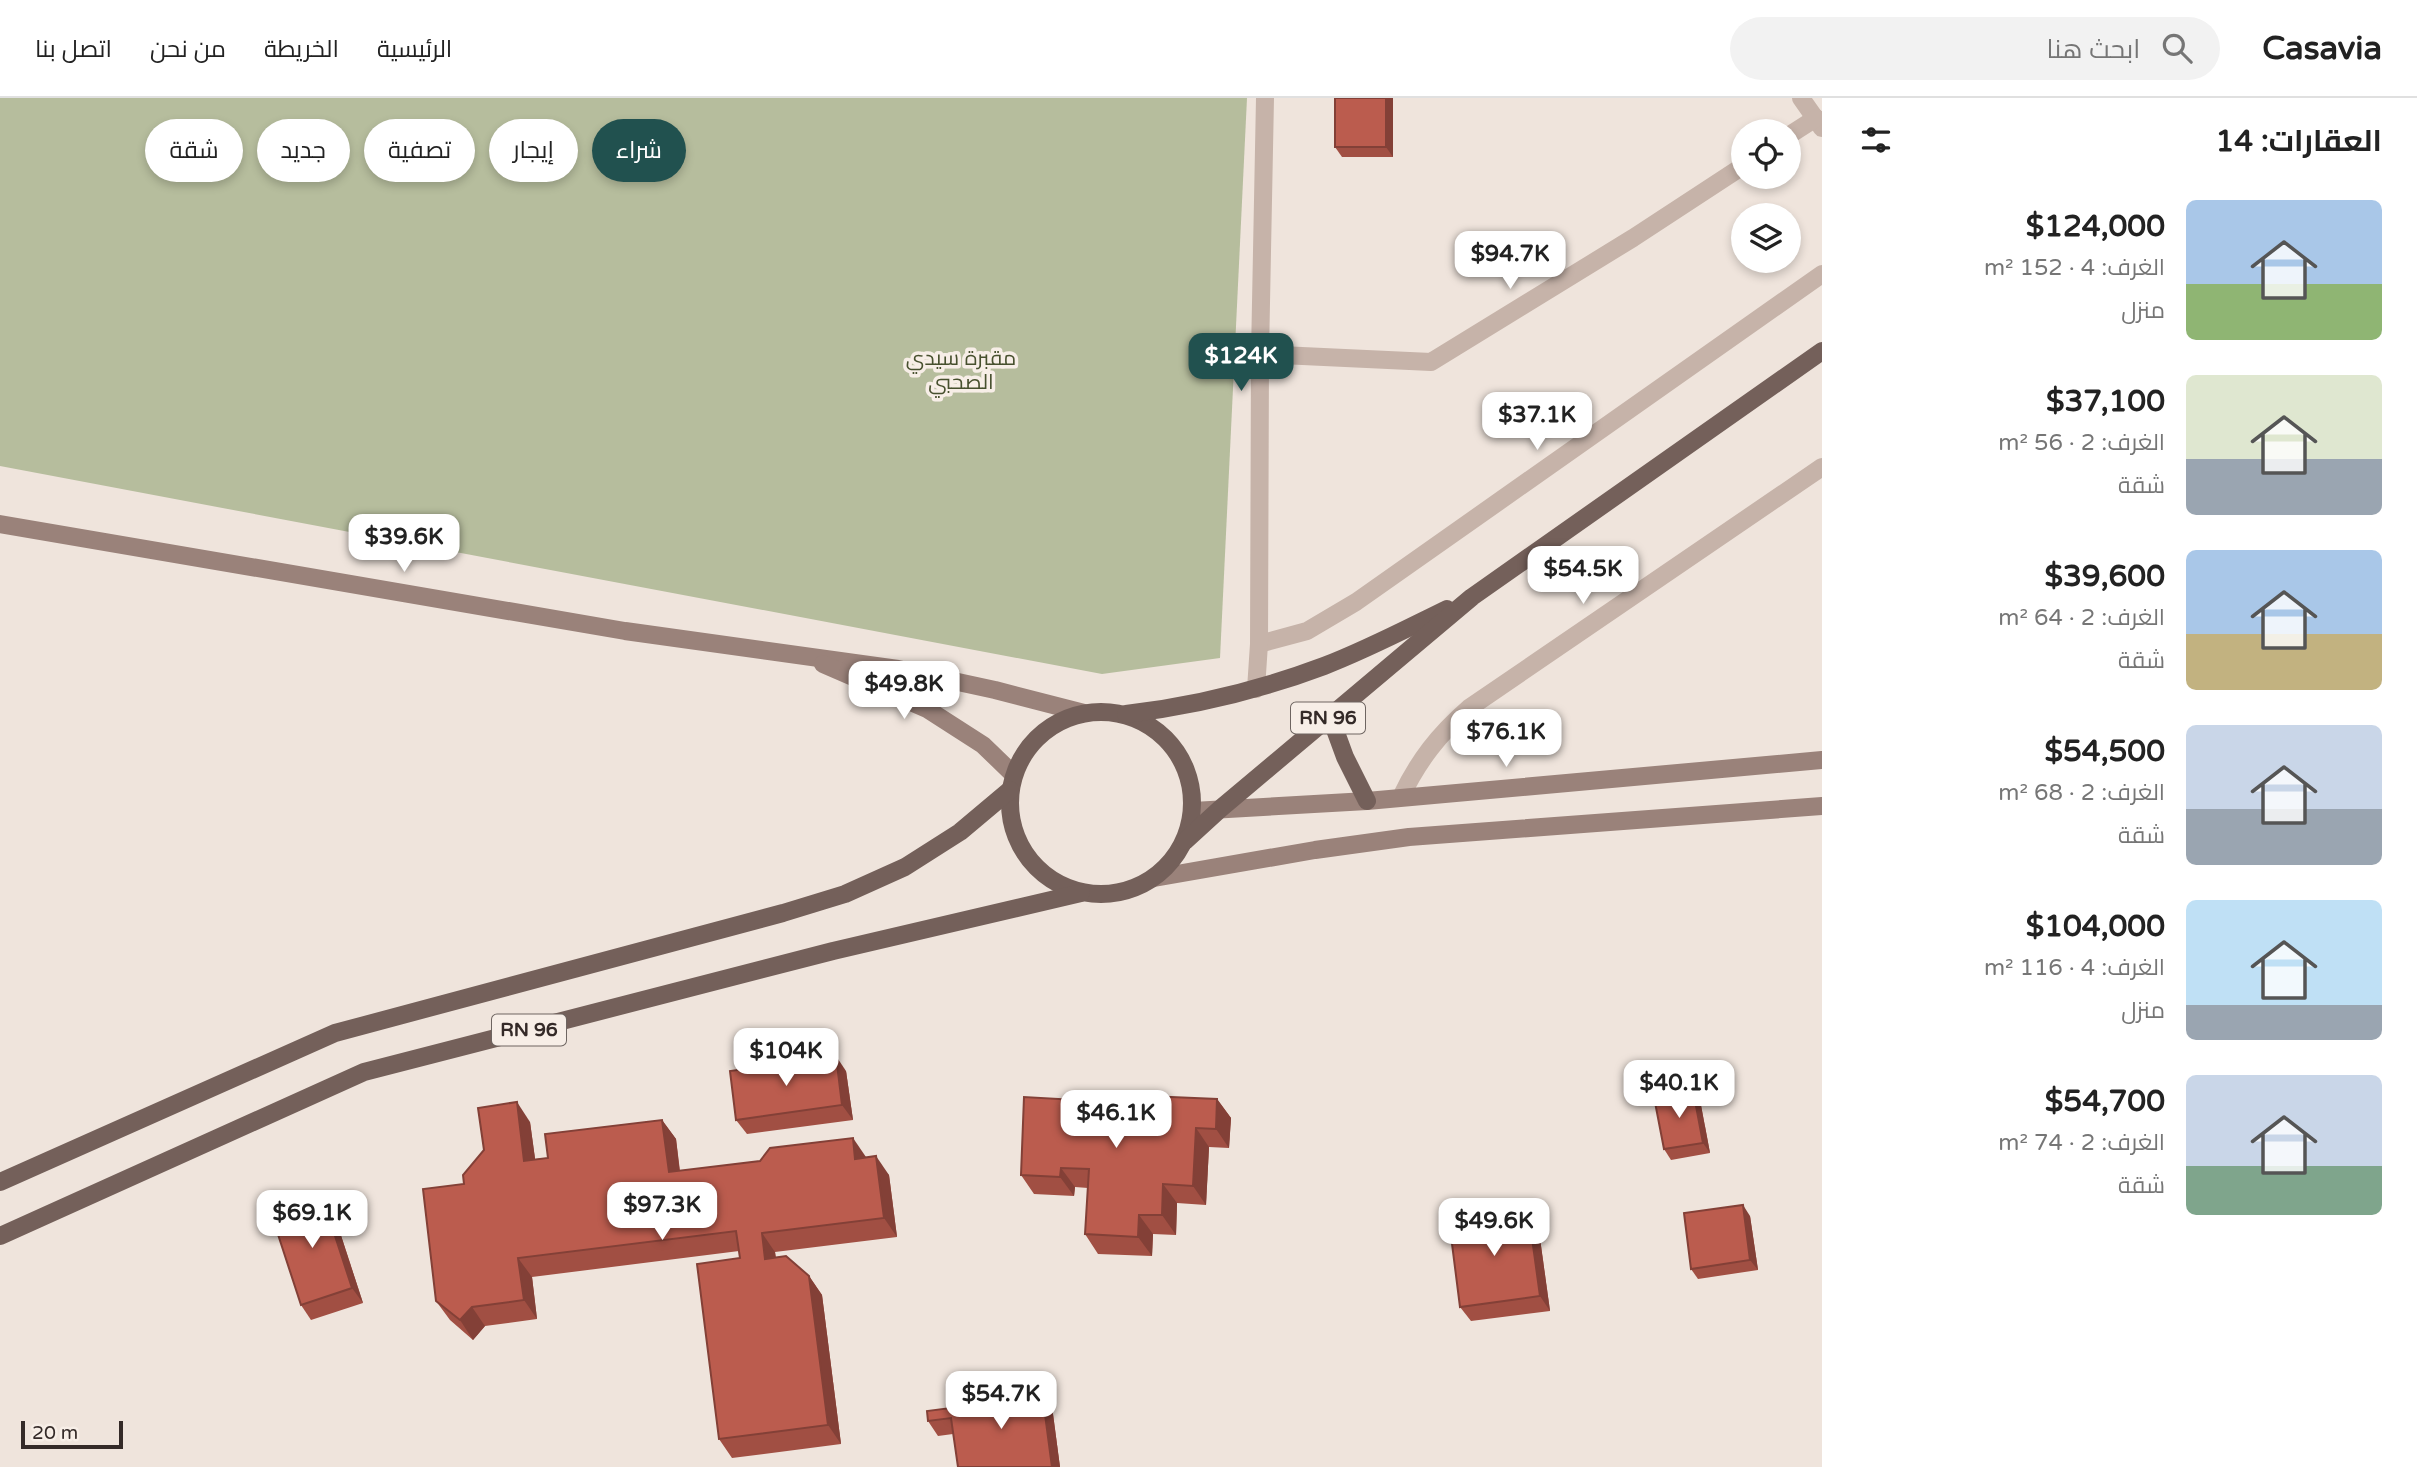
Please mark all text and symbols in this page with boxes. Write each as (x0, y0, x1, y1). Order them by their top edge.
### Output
search box (1730, 17, 2220, 80)
icon: search (2158, 29, 2196, 67)
text: Casavia (2262, 29, 2382, 68)
text: ابحث هنا (2047, 34, 2140, 65)
text: اتصل بنا (35, 35, 112, 64)
text: من نحن (150, 35, 226, 64)
text: الخريطة (264, 35, 339, 64)
text: الرئيسية (377, 35, 452, 64)
chip: شقة (145, 119, 243, 182)
chip: جديد (257, 119, 350, 182)
chip: تصفية (364, 119, 475, 182)
chip: إيجار (489, 119, 578, 182)
chip: شراء (592, 119, 686, 182)
map controls (1731, 119, 1801, 273)
button: locate (1731, 119, 1801, 189)
icon: filters (1857, 121, 1895, 159)
text: العقارات: 14 (2215, 123, 2382, 160)
button: layers (1731, 203, 1801, 273)
text: $124,000 (2026, 208, 2165, 245)
icon: home (2242, 228, 2326, 312)
pin: $94.7K (1453, 232, 1567, 291)
text: $94.7K (1471, 240, 1549, 268)
text: الغرف: 4 · 152 m² (1984, 254, 2165, 282)
text: منزل (2121, 297, 2165, 325)
pin: $124K (1192, 334, 1290, 393)
text: $124K (1205, 342, 1277, 370)
park label: مقبرة سيدي الصحبي (906, 346, 1016, 398)
text: $37,100 (2046, 383, 2165, 420)
pin: $37.1K (1480, 392, 1594, 452)
text: $37.1K (1498, 401, 1576, 429)
icon: home (2242, 403, 2326, 487)
text: الغرف: 2 · 56 m² (1998, 429, 2165, 457)
text: شقة (2118, 472, 2165, 500)
pin: $39.6K (347, 514, 461, 574)
text: $39.6K (365, 523, 443, 551)
pin: $54.5K (1526, 546, 1640, 606)
text: $54.5K (1544, 555, 1622, 583)
text: $39,600 (2045, 558, 2165, 595)
icon: home (2242, 578, 2326, 662)
text: الغرف: 2 · 64 m² (1998, 604, 2165, 632)
text: شقة (2118, 647, 2165, 675)
pin: $49.8K (847, 662, 961, 721)
text: $49.8K (865, 670, 943, 698)
road number: RN 96 (1291, 702, 1365, 734)
pin: $76.1K (1449, 710, 1563, 769)
text: $76.1K (1467, 718, 1545, 746)
text: $54,500 (2045, 733, 2165, 770)
icon: home (2242, 753, 2326, 837)
text: الغرف: 2 · 68 m² (1998, 779, 2165, 807)
text: شقة (2118, 822, 2165, 850)
text: $104,000 (2026, 908, 2165, 945)
icon: home (2242, 928, 2326, 1012)
text: الغرف: 4 · 116 m² (1984, 954, 2165, 982)
text: منزل (2121, 997, 2165, 1025)
road number: RN 96 (492, 1014, 566, 1046)
pin: $104K (737, 1028, 835, 1088)
text: $104K (750, 1037, 822, 1065)
pin: $40.1K (1622, 1060, 1736, 1120)
text: $40.1K (1640, 1069, 1718, 1097)
text: $54,700 (2045, 1083, 2165, 1120)
pin: $46.1K (1059, 1090, 1173, 1150)
text: $46.1K (1077, 1099, 1155, 1127)
icon: home (2242, 1103, 2326, 1187)
text: الغرف: 2 · 74 m² (1998, 1129, 2165, 1157)
text: شقة (2118, 1172, 2165, 1200)
pin: $97.3K (605, 1182, 719, 1242)
pin: $69.1K (255, 1190, 369, 1250)
text: $97.3K (623, 1191, 701, 1219)
pin: $49.6K (1437, 1198, 1551, 1258)
text: $69.1K (273, 1199, 351, 1227)
text: $49.6K (1455, 1207, 1533, 1235)
pin: $54.7K (944, 1372, 1058, 1431)
text: $54.7K (962, 1380, 1040, 1408)
scale bar (21, 1418, 122, 1450)
text: 20 m (32, 1422, 78, 1444)

